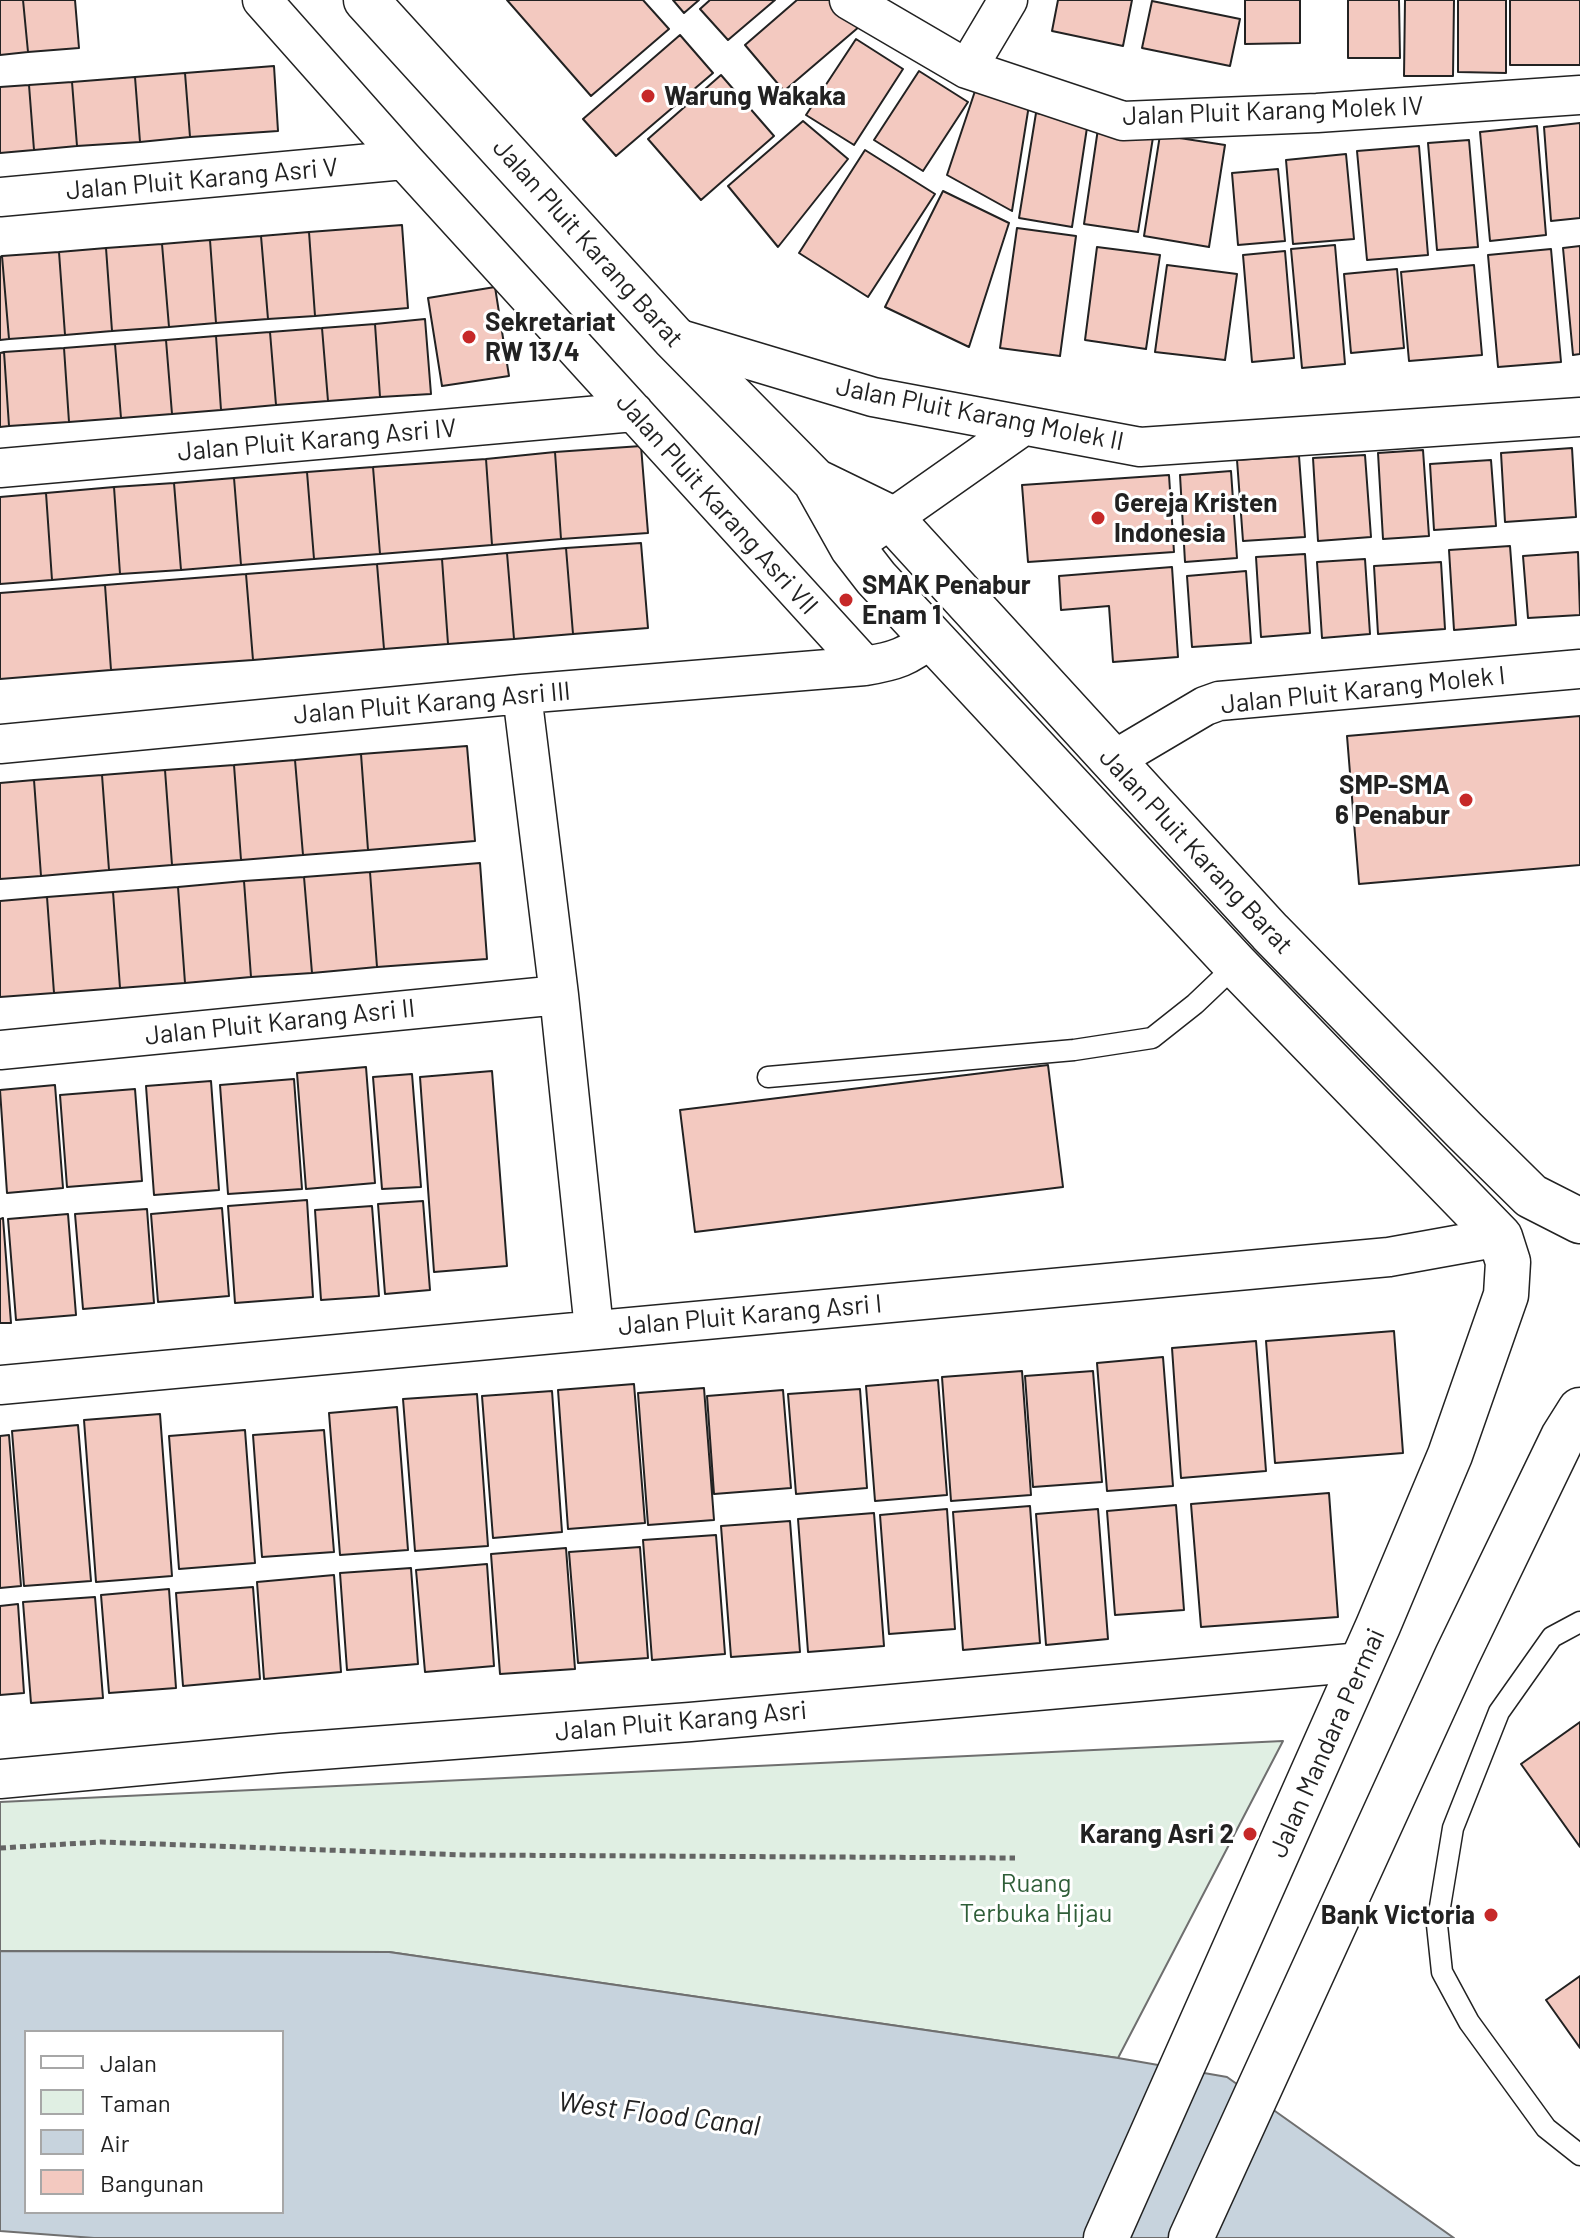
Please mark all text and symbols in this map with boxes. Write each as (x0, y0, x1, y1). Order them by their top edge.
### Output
place label: Warung Wakaka (664, 80, 846, 112)
marker: Warung Wakaka (639, 87, 657, 105)
street label: Jalan Pluit Karang Molek IV (1122, 90, 1424, 132)
street label: Jalan Pluit Karang Barat (486, 132, 690, 354)
street label: Jalan Pluit Karang Asri V (65, 152, 339, 206)
place label: Sekretariat RW 13/4 (485, 306, 616, 368)
marker: Sekretariat RW 13/4 (460, 328, 478, 346)
street label: Jalan Pluit Karang Molek II (833, 371, 1127, 457)
street label: Jalan Pluit Karang Asri VII (609, 387, 825, 621)
street label: Jalan Pluit Karang Asri IV (176, 412, 458, 468)
place label: Gereja Kristen Indonesia (1114, 487, 1277, 548)
marker: Gereja Kristen Indonesia (1089, 509, 1107, 527)
place label: SMAK Penabur Enam 1 (862, 569, 1031, 630)
marker: SMAK Penabur Enam 1 (837, 591, 855, 609)
street label: Jalan Pluit Karang Molek I (1219, 660, 1507, 720)
street label: Jalan Pluit Karang Asri III (292, 675, 572, 731)
street label: Jalan Pluit Karang Barat (1093, 742, 1299, 960)
place label: SMP-SMA 6 Penabur (1335, 769, 1450, 830)
marker: SMP-SMA 6 Penabur (1457, 791, 1475, 809)
street label: Jalan Pluit Karang Asri II (143, 992, 417, 1052)
street label: Jalan Pluit Karang Asri I (617, 1288, 883, 1342)
street label: Jalan Mandara Permai (1262, 1624, 1392, 1862)
street label: Jalan Pluit Karang Asri (554, 1694, 808, 1748)
place label: Karang Asri 2 (1080, 1818, 1234, 1850)
marker: Karang Asri 2 (1241, 1825, 1259, 1843)
park label: Ruang Terbuka Hijau (960, 1867, 1112, 1928)
place label: Bank Victoria (1321, 1899, 1475, 1931)
marker: Bank Victoria (1482, 1906, 1500, 1924)
legend (24, 2030, 284, 2214)
text: Jalan (100, 2048, 157, 2077)
water label: West Flood Canal (556, 2085, 762, 2143)
text: Taman (100, 2088, 171, 2117)
text: Air (100, 2128, 129, 2157)
text: Bangunan (100, 2168, 204, 2197)

